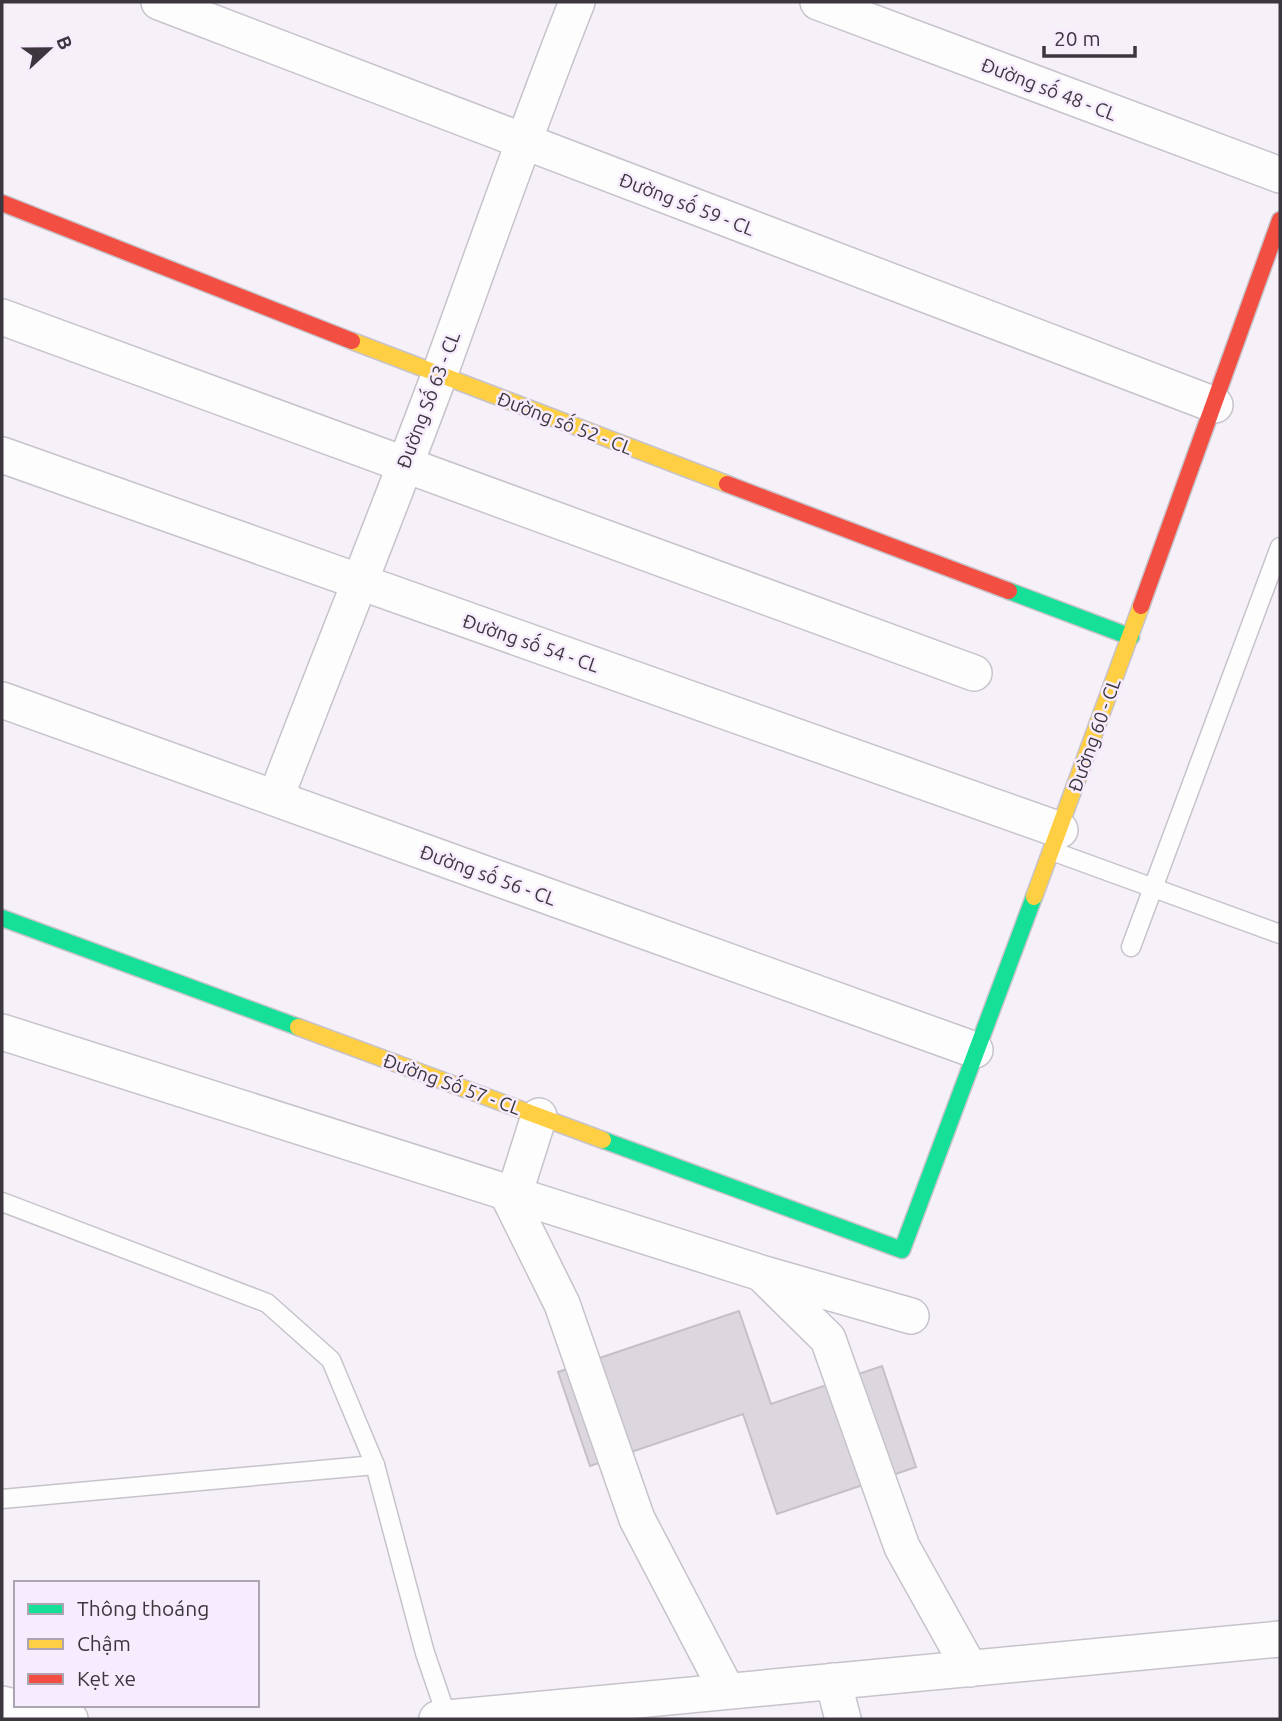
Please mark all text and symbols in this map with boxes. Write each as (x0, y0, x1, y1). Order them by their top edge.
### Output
north arrow (14, 14, 84, 84)
scale bar (1044, 14, 1135, 58)
text: 20 m (1054, 26, 1101, 50)
text: B (52, 33, 77, 53)
street label: Đường số 48 - CL (978, 52, 1121, 125)
street label: Đường số 59 - CL (616, 167, 759, 240)
street label: Đường Số 63 - CL (390, 328, 464, 471)
street label: Đường số 52 - CL (494, 386, 637, 459)
street label: Đường số 54 - CL (460, 608, 603, 677)
street label: Đường 60 - CL (1063, 675, 1125, 795)
street label: Đường số 56 - CL (417, 839, 560, 910)
street label: Đường Số 57 - CL (380, 1047, 525, 1119)
legend (14, 1581, 259, 1707)
text: Thông thoáng (77, 1596, 209, 1620)
text: Chậm (77, 1631, 131, 1655)
text: Kẹt xe (77, 1666, 136, 1690)

